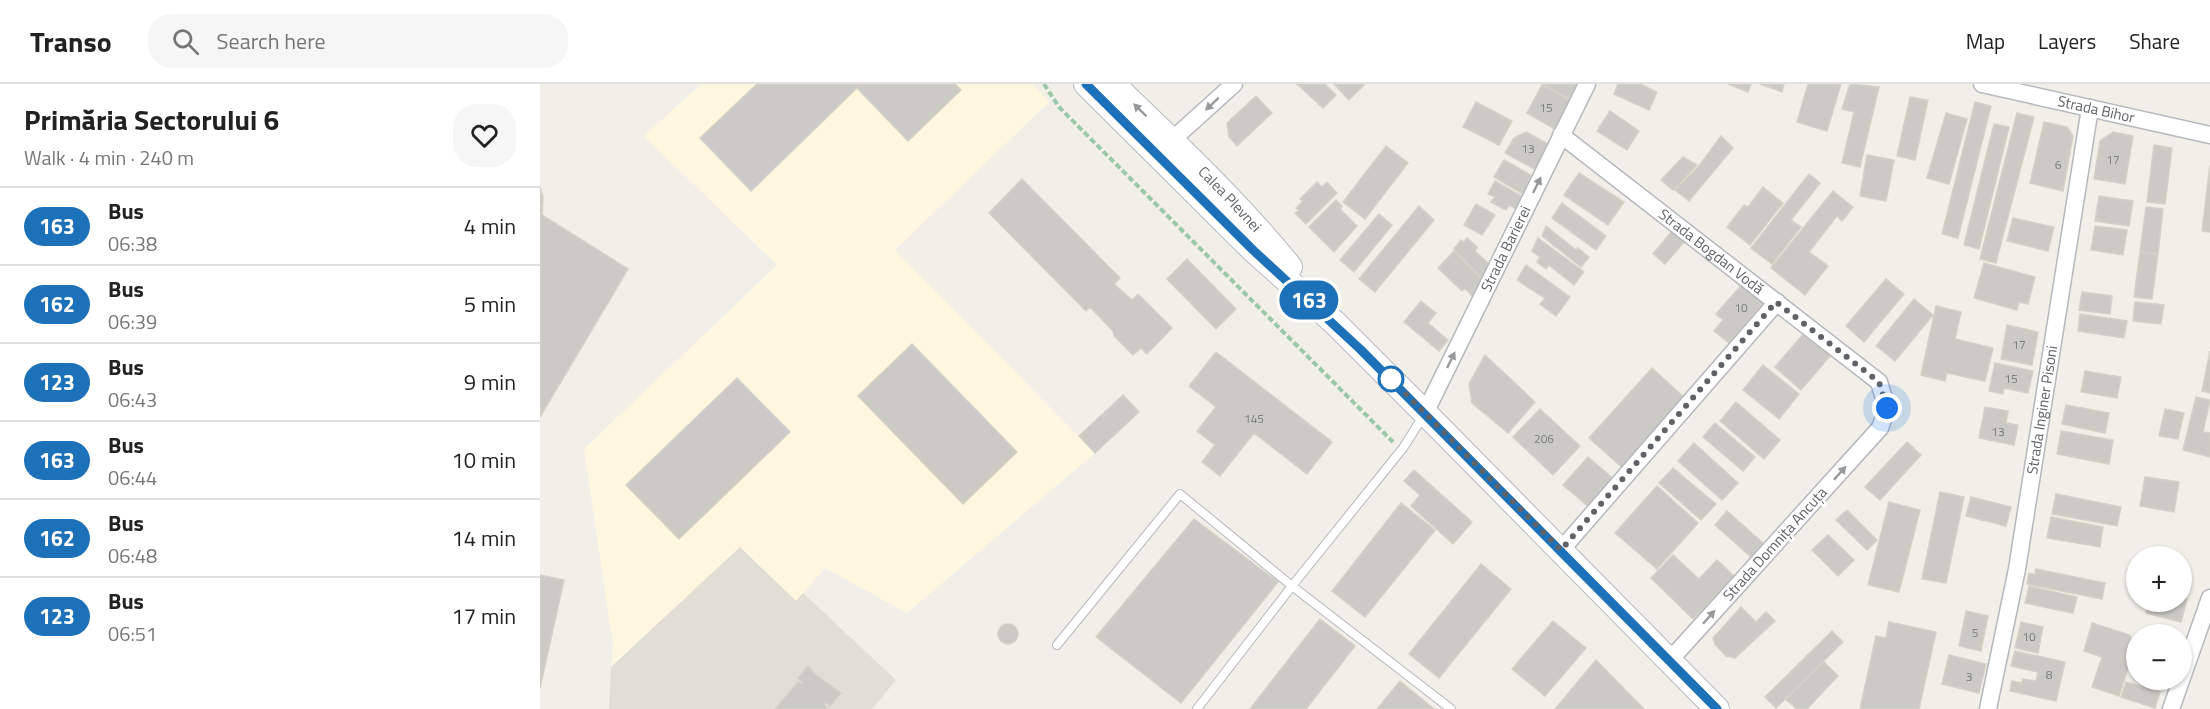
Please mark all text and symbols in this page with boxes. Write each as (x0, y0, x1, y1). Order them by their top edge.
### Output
search box (148, 14, 568, 68)
text: Transo (30, 20, 112, 63)
text: Search here (217, 24, 326, 58)
icon: search (169, 25, 202, 58)
text: Map (1966, 25, 2005, 57)
text: Layers (2038, 25, 2096, 57)
text: Share (2129, 25, 2180, 57)
street label: Strada Bihor (2055, 89, 2137, 129)
one-way arrow (1205, 97, 1220, 111)
text: Primăria Sectorului 6 (24, 98, 279, 141)
house number: 15 (1539, 98, 1553, 117)
one-way arrow (1133, 103, 1147, 117)
button: heart (453, 104, 516, 167)
house number: 13 (1521, 139, 1535, 158)
text: Walk · 4 min · 240 m (24, 142, 194, 173)
house number: 17 (2106, 150, 2120, 169)
house number: 6 (2055, 155, 2062, 174)
street label: Calea Plevnei (1193, 161, 1267, 237)
one-way arrow (1532, 177, 1542, 194)
text: Bus (108, 194, 144, 228)
street label: Strada Barierei (1474, 202, 1536, 296)
street label: Strada Bogdan Vodă (1654, 203, 1769, 300)
text: 4 min (464, 209, 516, 243)
text: 163 (39, 210, 75, 242)
text: 06:38 (108, 228, 157, 259)
text: Bus (108, 272, 144, 306)
line badge: 163 (1274, 280, 1344, 320)
text: 163 (1291, 284, 1327, 316)
text: 5 min (464, 287, 516, 321)
text: 162 (39, 288, 75, 320)
house number: 10 (1734, 298, 1748, 317)
text: 06:39 (108, 306, 157, 337)
house number: 17 (2012, 335, 2026, 354)
street label: Strada Inginer Pisoni (2020, 344, 2063, 476)
text: Bus (108, 350, 144, 384)
one-way arrow (1446, 352, 1455, 369)
text: 9 min (464, 365, 516, 399)
text: 123 (39, 366, 75, 398)
unlabelled marker (1378, 366, 1404, 392)
house number: 15 (2004, 369, 2018, 388)
text: 06:43 (108, 384, 157, 415)
your location (1872, 393, 1902, 423)
house number: 145 (1244, 409, 1264, 428)
house number: 13 (1991, 422, 2005, 441)
text: Bus (108, 428, 144, 462)
house number: 206 (1534, 429, 1554, 448)
text: 10 min (451, 443, 516, 477)
text: 163 (39, 444, 75, 476)
text: 06:44 (108, 462, 157, 493)
one-way arrow (1833, 465, 1847, 480)
street label: Strada Domnița Ancuța (1717, 481, 1833, 606)
text: Bus (108, 506, 144, 540)
text: 14 min (451, 521, 516, 555)
text: 162 (39, 522, 75, 554)
text: 06:48 (108, 540, 157, 571)
map controls (2126, 546, 2192, 690)
button: + (2126, 546, 2192, 612)
text: Bus (108, 584, 144, 618)
text: 17 min (451, 599, 516, 633)
text: 123 (39, 600, 75, 632)
one-way arrow (1702, 610, 1715, 625)
text: 06:51 (108, 618, 157, 649)
house number: 5 (1972, 623, 1979, 642)
button: − (2126, 624, 2192, 690)
house number: 10 (2022, 627, 2036, 646)
house number: 8 (2046, 665, 2053, 684)
house number: 3 (1966, 667, 1972, 686)

